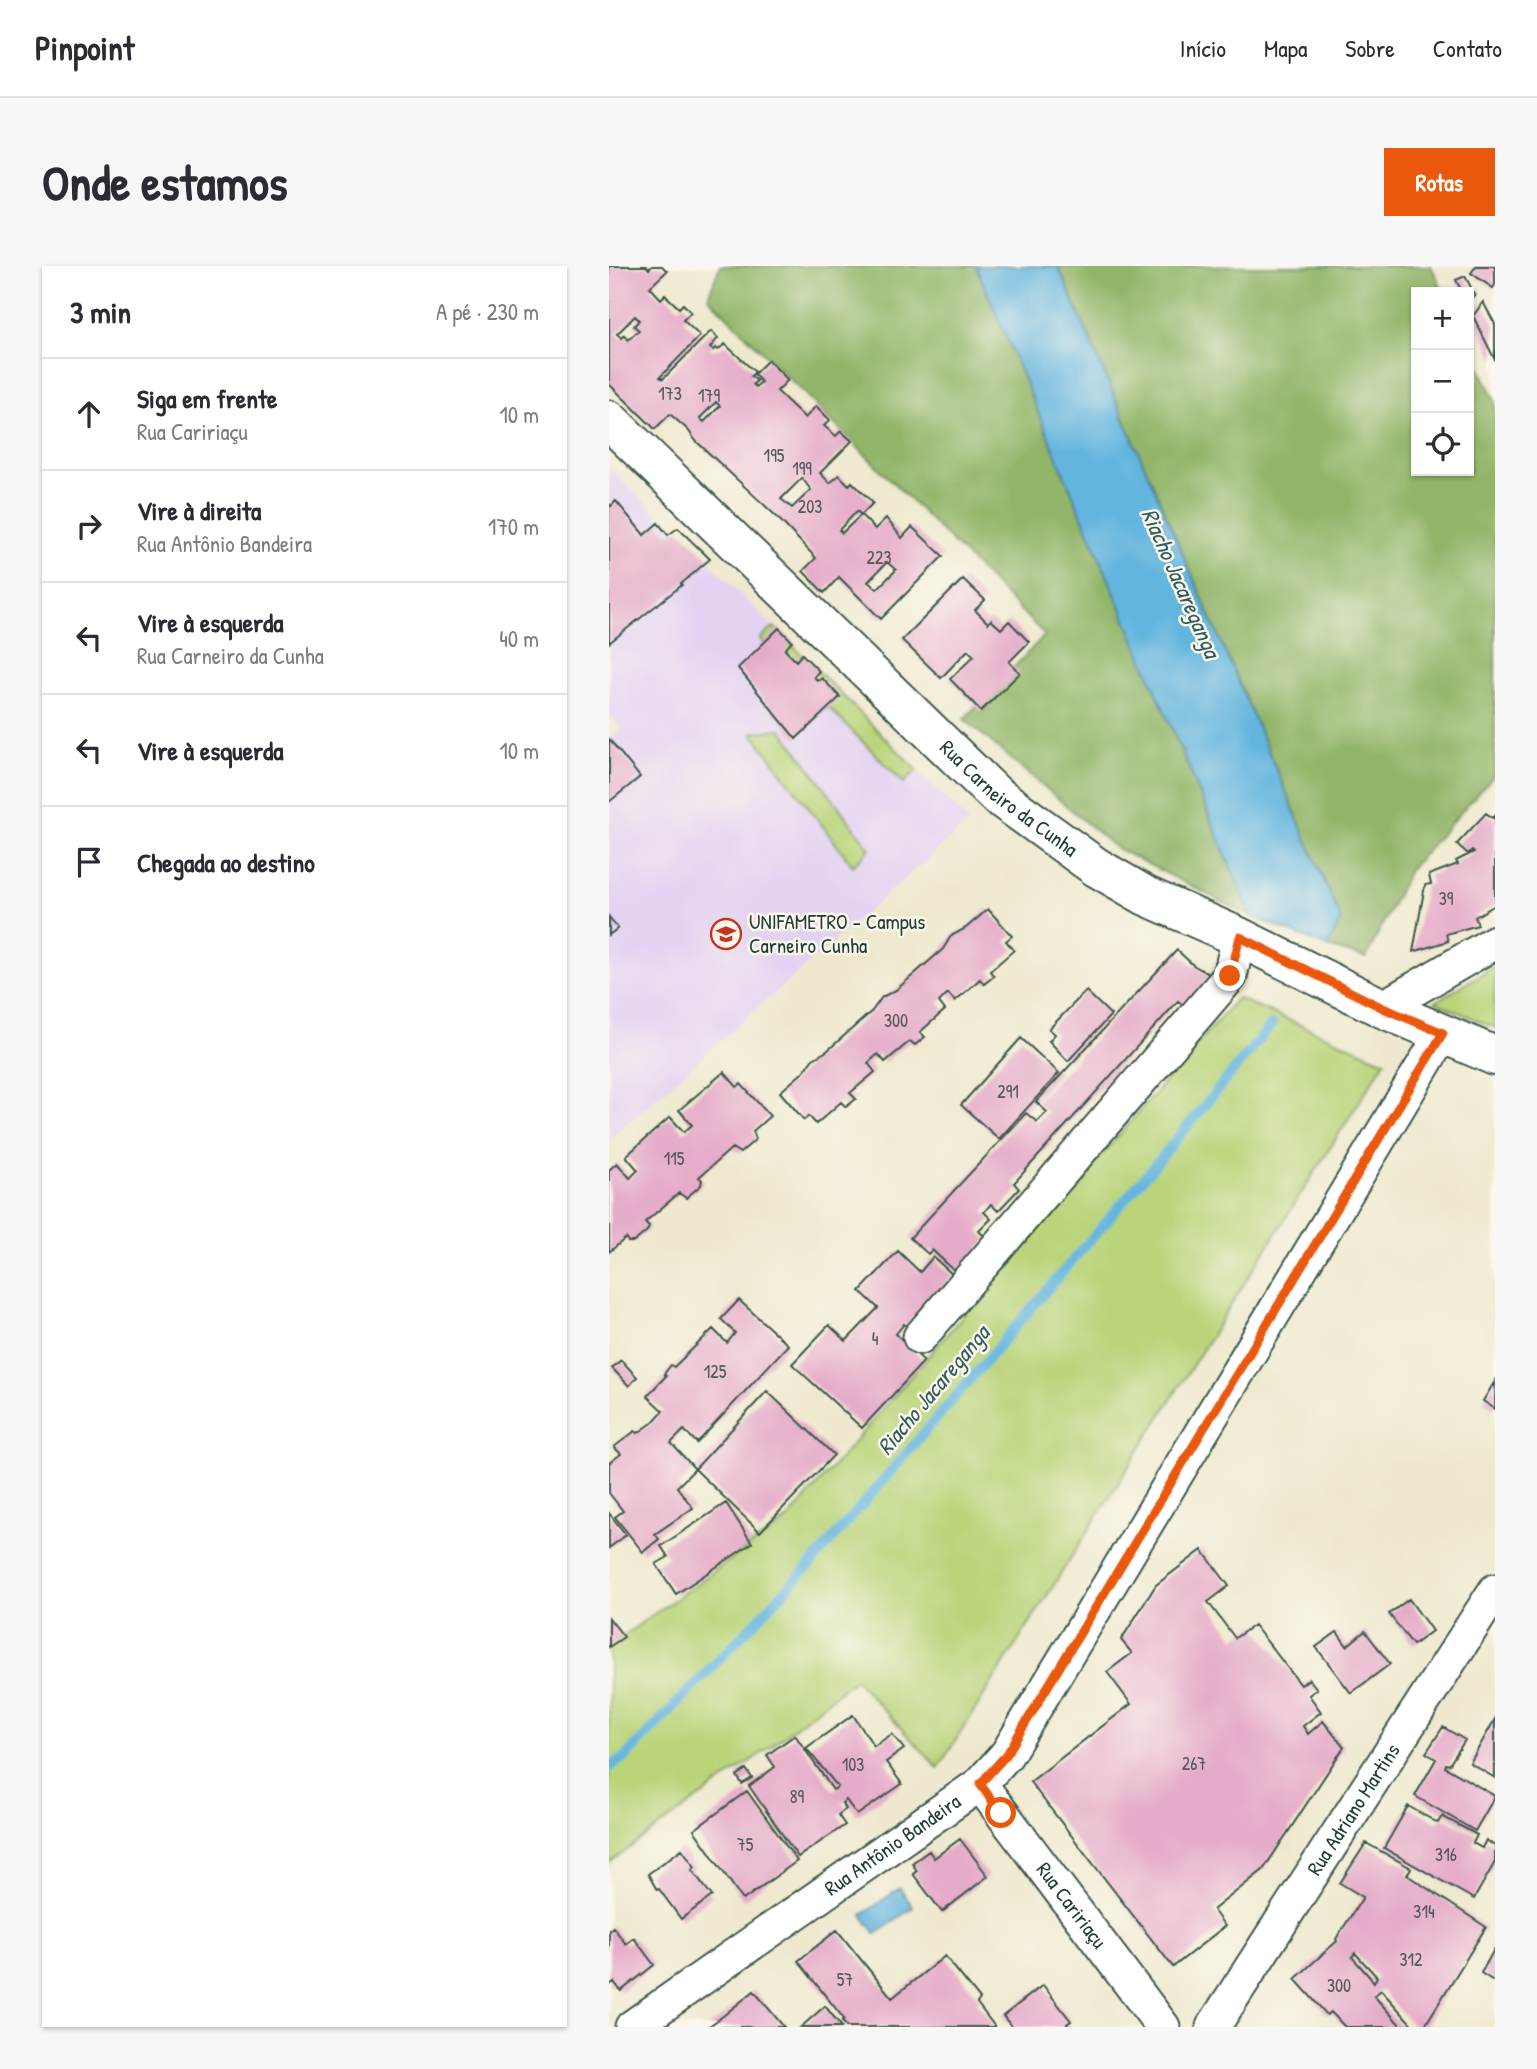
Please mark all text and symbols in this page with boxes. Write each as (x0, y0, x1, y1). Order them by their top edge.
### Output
text: Pinpoint (35, 26, 134, 70)
text: Início (1180, 32, 1226, 64)
text: Mapa (1264, 32, 1307, 64)
text: Sobre (1345, 32, 1395, 64)
text: Contato (1433, 32, 1502, 64)
button: Rotas (1384, 148, 1495, 216)
text: Onde estamos (42, 149, 288, 215)
map controls (1411, 287, 1474, 476)
button: + (1411, 287, 1474, 350)
text: 3 min (70, 292, 131, 332)
text: A pé · 230 m (436, 296, 539, 327)
button: − (1411, 350, 1474, 413)
text: Siga em frente (137, 381, 277, 416)
house number: 173 (658, 381, 682, 406)
house number: 179 (698, 383, 720, 408)
icon: ahead (70, 395, 108, 433)
text: 10 m (499, 399, 539, 430)
button: locate (1411, 413, 1474, 476)
text: Rua Caririaçu (137, 416, 248, 447)
house number: 195 (764, 443, 785, 468)
house number: 199 (792, 456, 812, 481)
text: Vire à direita (137, 493, 261, 528)
house number: 203 (798, 494, 822, 519)
water label: Riacho Jacareganga (1134, 503, 1229, 664)
icon: right (70, 507, 108, 545)
text: 170 m (488, 511, 539, 542)
text: Rua Antônio Bandeira (137, 528, 312, 559)
house number: 223 (867, 545, 891, 570)
text: Vire à esquerda (137, 605, 283, 640)
icon: left (70, 619, 108, 657)
text: 40 m (499, 623, 539, 654)
text: Rua Carneiro da Cunha (137, 640, 324, 671)
icon: left (70, 731, 108, 769)
text: Vire à esquerda (137, 733, 283, 768)
street label: Rua Carneiro da Cunha (934, 733, 1084, 863)
text: 10 m (499, 735, 539, 766)
icon: arrive (70, 843, 108, 881)
text: Chegada ao destino (137, 845, 315, 880)
house number: 39 (1439, 886, 1454, 911)
place label: UNIFAMETRO - Campus Carneiro Cunha (749, 907, 925, 960)
school or university icon: UNIFAMETRO - Campus Carneiro Cunha (709, 917, 743, 951)
route end (1214, 960, 1245, 991)
house number: 300 (884, 1008, 908, 1033)
house number: 291 (997, 1079, 1019, 1104)
house number: 115 (664, 1146, 685, 1171)
water label: Riacho Jacareganga (869, 1317, 998, 1462)
house number: 4 (872, 1326, 879, 1351)
house number: 125 (704, 1359, 727, 1384)
street label: Rua Adriano Martins (1300, 1738, 1407, 1881)
house number: 267 (1182, 1751, 1206, 1776)
house number: 103 (842, 1752, 864, 1777)
house number: 89 (790, 1784, 805, 1809)
street label: Rua Antônio Bandeira (819, 1787, 966, 1902)
route start (985, 1797, 1016, 1828)
house number: 75 (737, 1832, 754, 1857)
house number: 316 (1435, 1842, 1457, 1867)
street label: Rua Caririaçu (1030, 1856, 1114, 1955)
house number: 314 (1413, 1899, 1435, 1924)
house number: 312 (1399, 1947, 1423, 1972)
house number: 57 (837, 1967, 853, 1992)
house number: 300 (1327, 1973, 1351, 1998)

